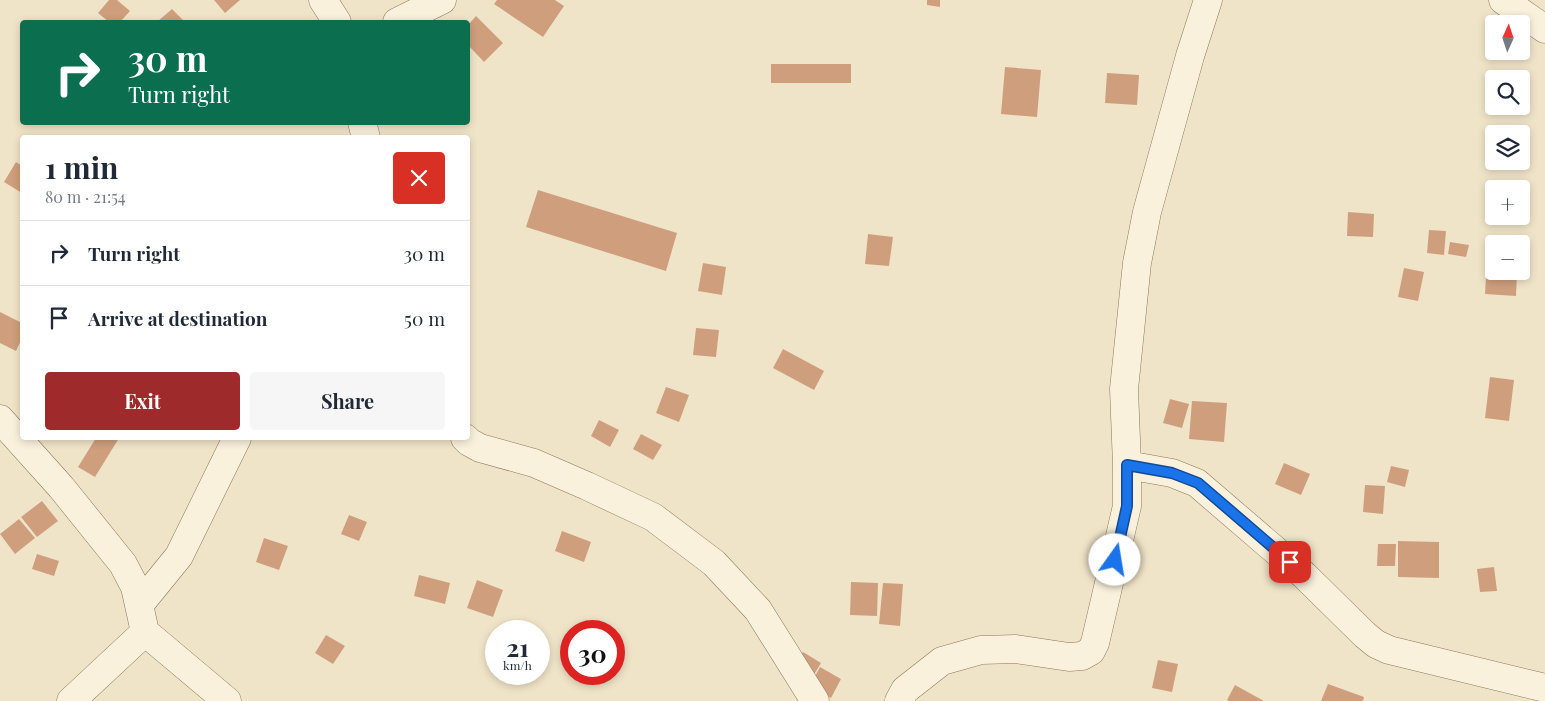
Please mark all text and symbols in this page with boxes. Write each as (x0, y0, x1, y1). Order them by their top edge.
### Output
north arrow (1485, 15, 1530, 60)
map controls (1485, 15, 1530, 280)
text: 30 m (128, 34, 208, 81)
icon: right (45, 40, 110, 105)
button: search (1485, 70, 1530, 115)
text: Turn right (128, 79, 230, 109)
button: layers (1485, 125, 1530, 170)
text: 1 min (45, 147, 119, 187)
button: close (393, 152, 445, 204)
button: + (1485, 180, 1530, 225)
text: 80 m · 21:54 (45, 186, 126, 207)
button: − (1485, 235, 1530, 280)
icon: right (45, 239, 73, 267)
text: Turn right (88, 240, 180, 266)
text: 30 m (403, 240, 445, 266)
icon: arrive (45, 304, 73, 332)
text: Arrive at destination (88, 305, 268, 331)
text: 50 m (404, 305, 445, 331)
button: Exit (45, 372, 240, 430)
button: Share (250, 372, 445, 430)
position arrow (1088, 533, 1140, 585)
pin (1269, 541, 1311, 583)
icon: arrive (1276, 548, 1304, 576)
speed limit sign: 30 (560, 620, 625, 685)
text: 21 (506, 630, 529, 663)
text: km/h (503, 657, 532, 673)

